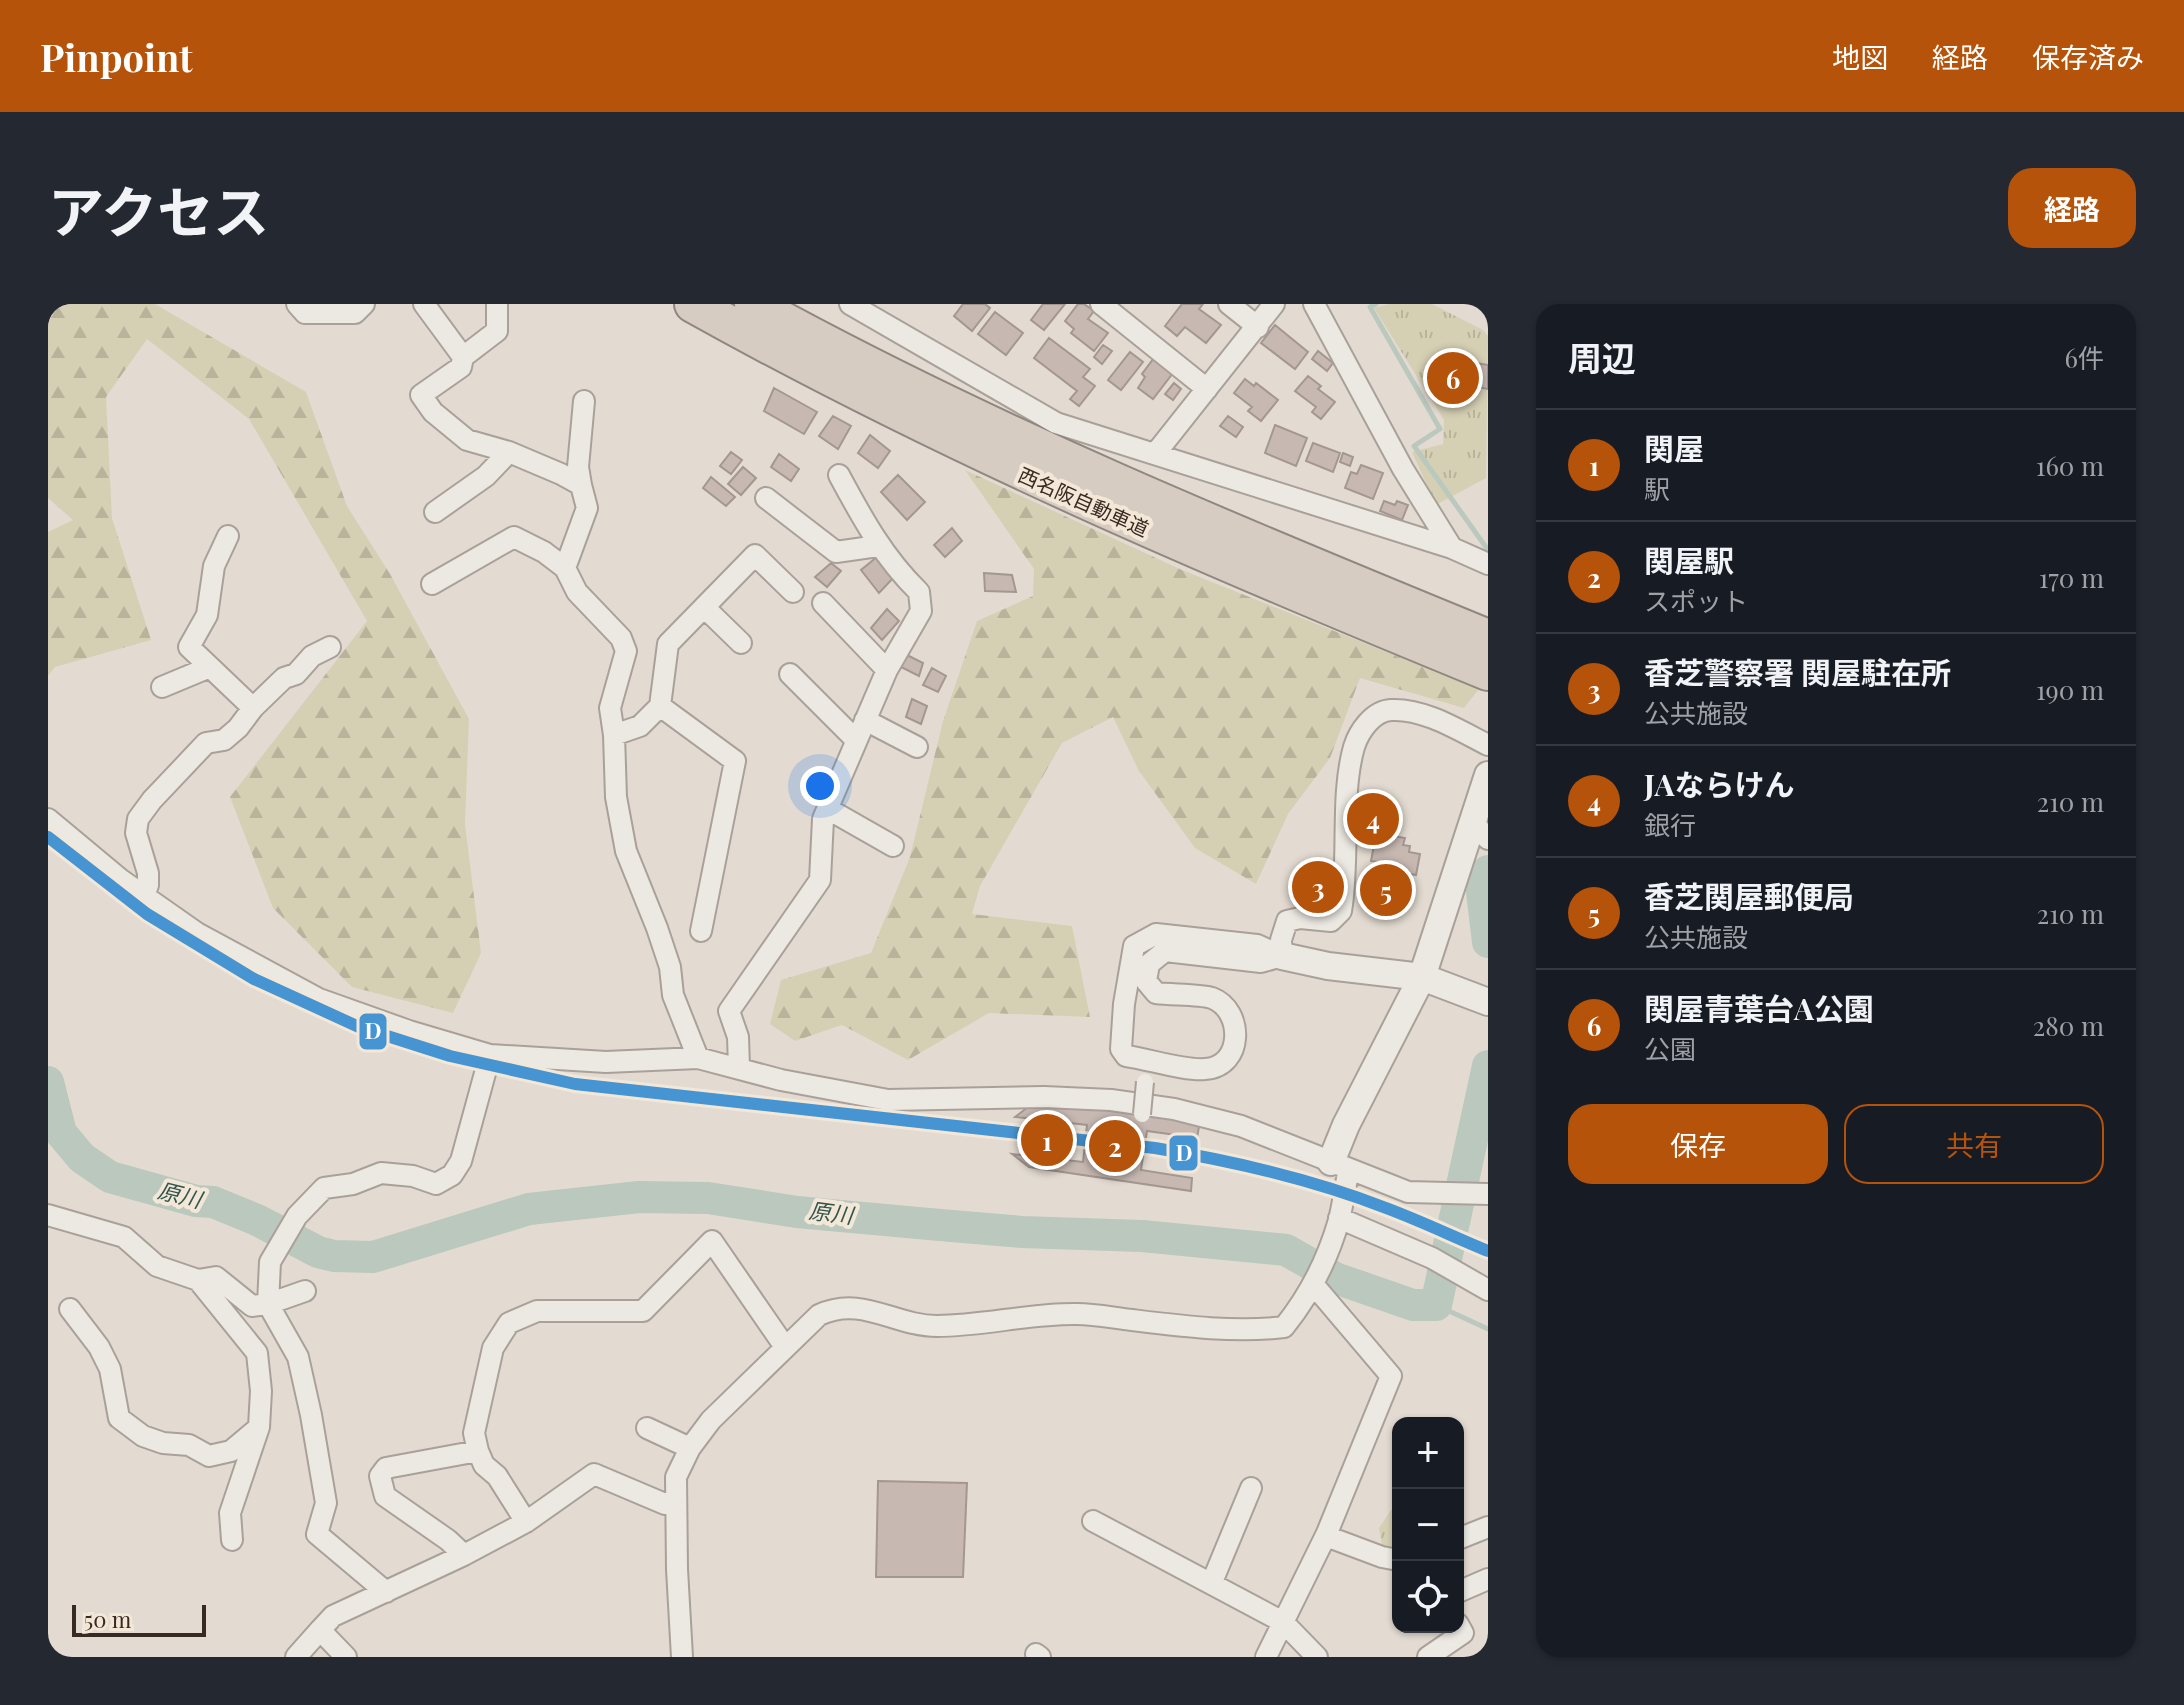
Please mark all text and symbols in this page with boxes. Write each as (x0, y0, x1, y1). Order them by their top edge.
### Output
text: Pinpoint (40, 31, 193, 82)
text: 地図 (1832, 38, 1888, 75)
text: 経路 (1932, 38, 1988, 75)
text: 保存済み (2032, 38, 2144, 75)
button: 経路 (2008, 168, 2136, 248)
text: アクセス (48, 172, 269, 247)
text: 周辺 (1568, 334, 1636, 380)
text: 6件 (2065, 340, 2104, 375)
pin: 6 (1427, 348, 1479, 408)
text: 関屋 (1644, 428, 1704, 468)
text: 1 (1589, 448, 1599, 483)
text: 160 m (2036, 448, 2104, 483)
street label: 西名阪自動車道 (1015, 460, 1153, 542)
text: 駅 (1644, 471, 1670, 506)
text: 関屋駅 (1644, 540, 1734, 580)
text: 2 (1587, 560, 1601, 595)
text: 170 m (2039, 560, 2104, 595)
text: スポット (1644, 583, 1748, 618)
text: 香芝警察署 関屋駐在所 (1644, 652, 1951, 692)
text: 3 (1588, 672, 1600, 707)
text: 190 m (2036, 672, 2104, 707)
text: 公共施設 (1644, 695, 1748, 730)
text: JAならけん (1644, 764, 1795, 804)
your location (800, 766, 840, 806)
text: 4 (1587, 784, 1601, 819)
text: 210 m (2037, 784, 2104, 819)
pin: 4 (1347, 789, 1399, 849)
text: 銀行 (1644, 807, 1696, 842)
pin: 3 (1292, 857, 1344, 917)
pin: 5 (1360, 860, 1412, 920)
text: 香芝関屋郵便局 (1644, 876, 1854, 916)
text: 5 (1588, 896, 1600, 931)
text: 210 m (2037, 896, 2104, 931)
text: 公共施設 (1644, 919, 1748, 954)
text: 関屋青葉台A公園 (1644, 988, 1874, 1028)
text: 6 (1587, 1008, 1601, 1043)
text: 280 m (2033, 1008, 2104, 1043)
line badge: D (358, 1012, 388, 1051)
text: D (364, 1015, 382, 1045)
text: 公園 (1644, 1031, 1696, 1066)
button: 保存 (1568, 1104, 1828, 1184)
button: 共有 (1844, 1104, 2104, 1184)
pin: 1 (1021, 1110, 1073, 1170)
pin: 2 (1089, 1116, 1141, 1176)
line badge: D (1168, 1134, 1199, 1172)
text: D (1175, 1137, 1193, 1167)
water label: 原川 (155, 1174, 207, 1214)
water label: 原川 (807, 1194, 857, 1230)
map controls (1392, 1417, 1464, 1633)
button: + (1392, 1417, 1464, 1489)
button: − (1392, 1489, 1464, 1561)
button: locate (1392, 1561, 1464, 1633)
scale bar (72, 1601, 206, 1637)
text: 50 m (84, 1604, 131, 1634)

